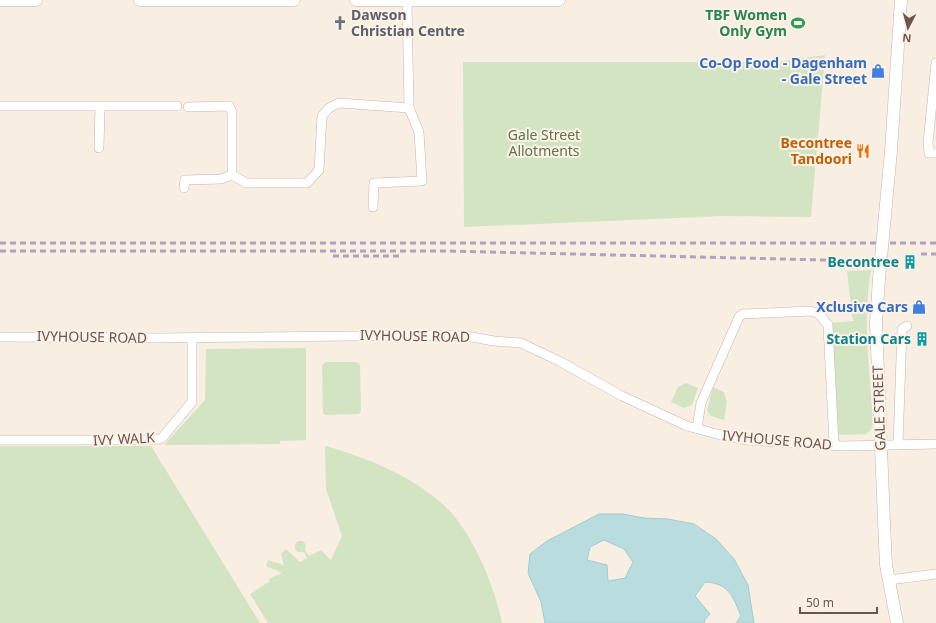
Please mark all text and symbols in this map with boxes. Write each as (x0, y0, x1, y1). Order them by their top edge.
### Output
place label: Dawson Christian Centre (351, 5, 465, 40)
place label: TBF Women Only Gym (705, 5, 787, 40)
north arrow (888, 8, 928, 48)
church icon: Dawson Christian Centre (332, 15, 348, 31)
sports icon: TBF Women Only Gym (790, 15, 806, 31)
text: N (902, 31, 912, 46)
place label: Co-Op Food - Dagenham - Gale Street (699, 53, 867, 88)
shop icon: Co-Op Food - Dagenham - Gale Street (870, 63, 886, 79)
park label: Gale Street Allotments (508, 125, 580, 160)
place label: Becontree Tandoori (780, 133, 852, 168)
restaurant icon: Becontree Tandoori (855, 143, 871, 159)
place label: Becontree (827, 252, 899, 271)
building icon: Becontree (902, 254, 918, 270)
place label: Xclusive Cars (816, 297, 908, 316)
shop icon: Xclusive Cars (911, 299, 927, 315)
street label: IVYHOUSE ROAD (360, 325, 470, 346)
street label: IVYHOUSE ROAD (37, 326, 147, 347)
place label: Station Cars (826, 329, 911, 348)
building icon: Station Cars (914, 331, 930, 347)
street label: GALE STREET (868, 365, 889, 451)
street label: IVYHOUSE ROAD (721, 425, 833, 454)
street label: IVY WALK (92, 427, 156, 450)
scale bar (800, 589, 877, 615)
text: 50 m (806, 594, 834, 611)

